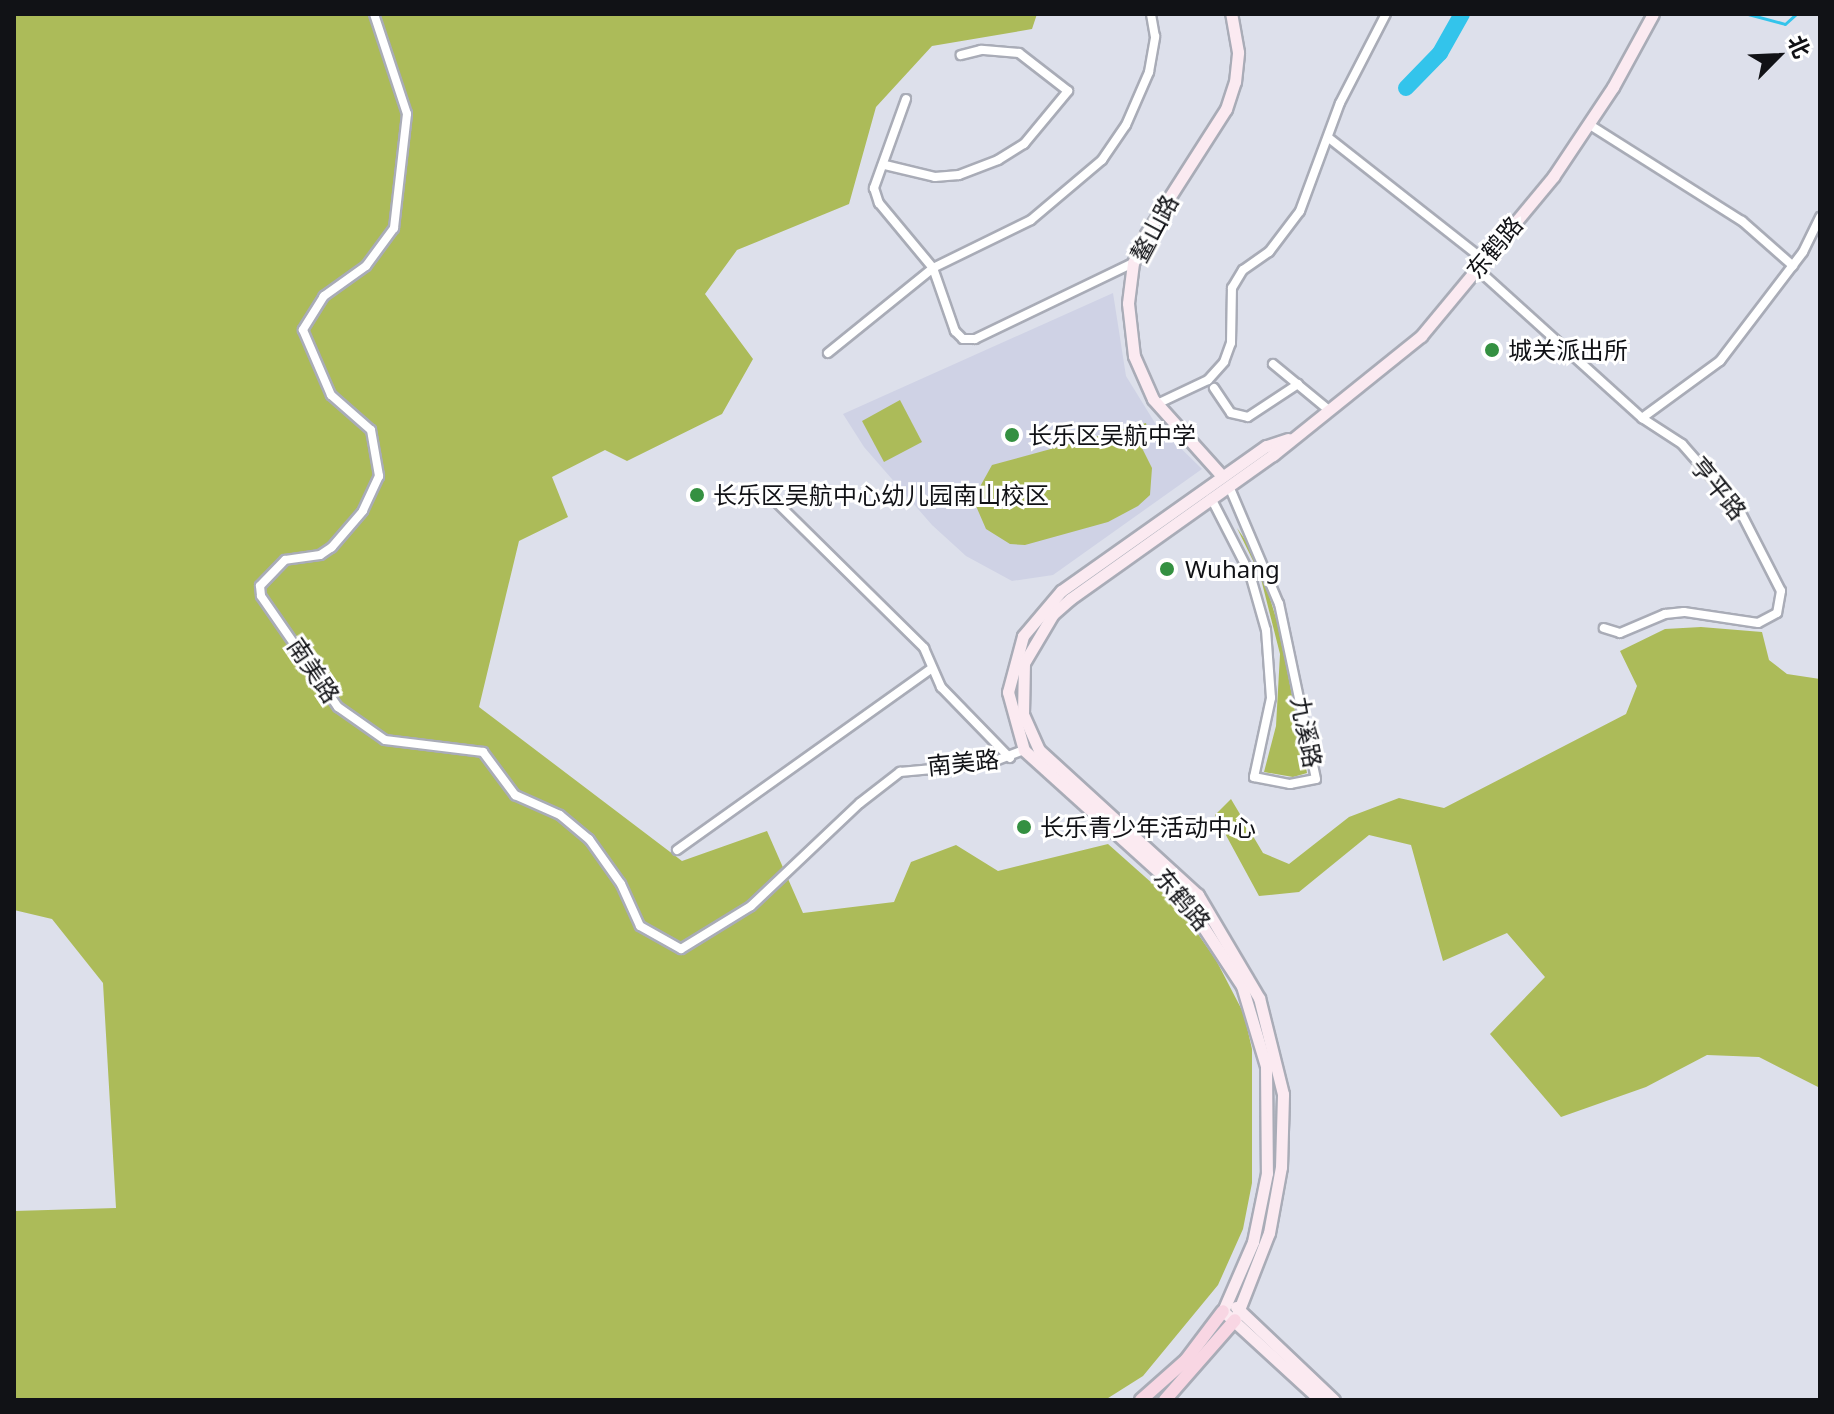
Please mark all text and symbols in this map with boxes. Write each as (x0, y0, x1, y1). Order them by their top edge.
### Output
north arrow (1738, 16, 1818, 96)
text: 北 (1782, 30, 1818, 62)
street label: 鳌山路 (1124, 189, 1184, 267)
street label: 东鹤路 (1460, 210, 1528, 284)
place label: 城关派出所 (1508, 336, 1628, 364)
marker: 城关派出所 (1483, 341, 1501, 359)
place label: 长乐区吴航中学 (1028, 421, 1196, 449)
marker: 长乐区吴航中学 (1003, 426, 1021, 444)
street label: 亨平路 (1685, 451, 1753, 525)
place label: 长乐区吴航中心幼儿园南山校区 (713, 481, 1049, 509)
marker: 长乐区吴航中心幼儿园南山校区 (688, 486, 706, 504)
place label: Wuhang (1185, 555, 1280, 583)
marker: Wuhang (1156, 558, 1178, 580)
street label: 南美路 (282, 632, 346, 708)
street label: 九溪路 (1286, 694, 1328, 770)
street label: 南美路 (926, 744, 1000, 780)
place label: 长乐青少年活动中心 (1040, 813, 1256, 841)
marker: 长乐青少年活动中心 (1015, 818, 1033, 836)
street label: 东鹤路 (1149, 862, 1217, 936)

